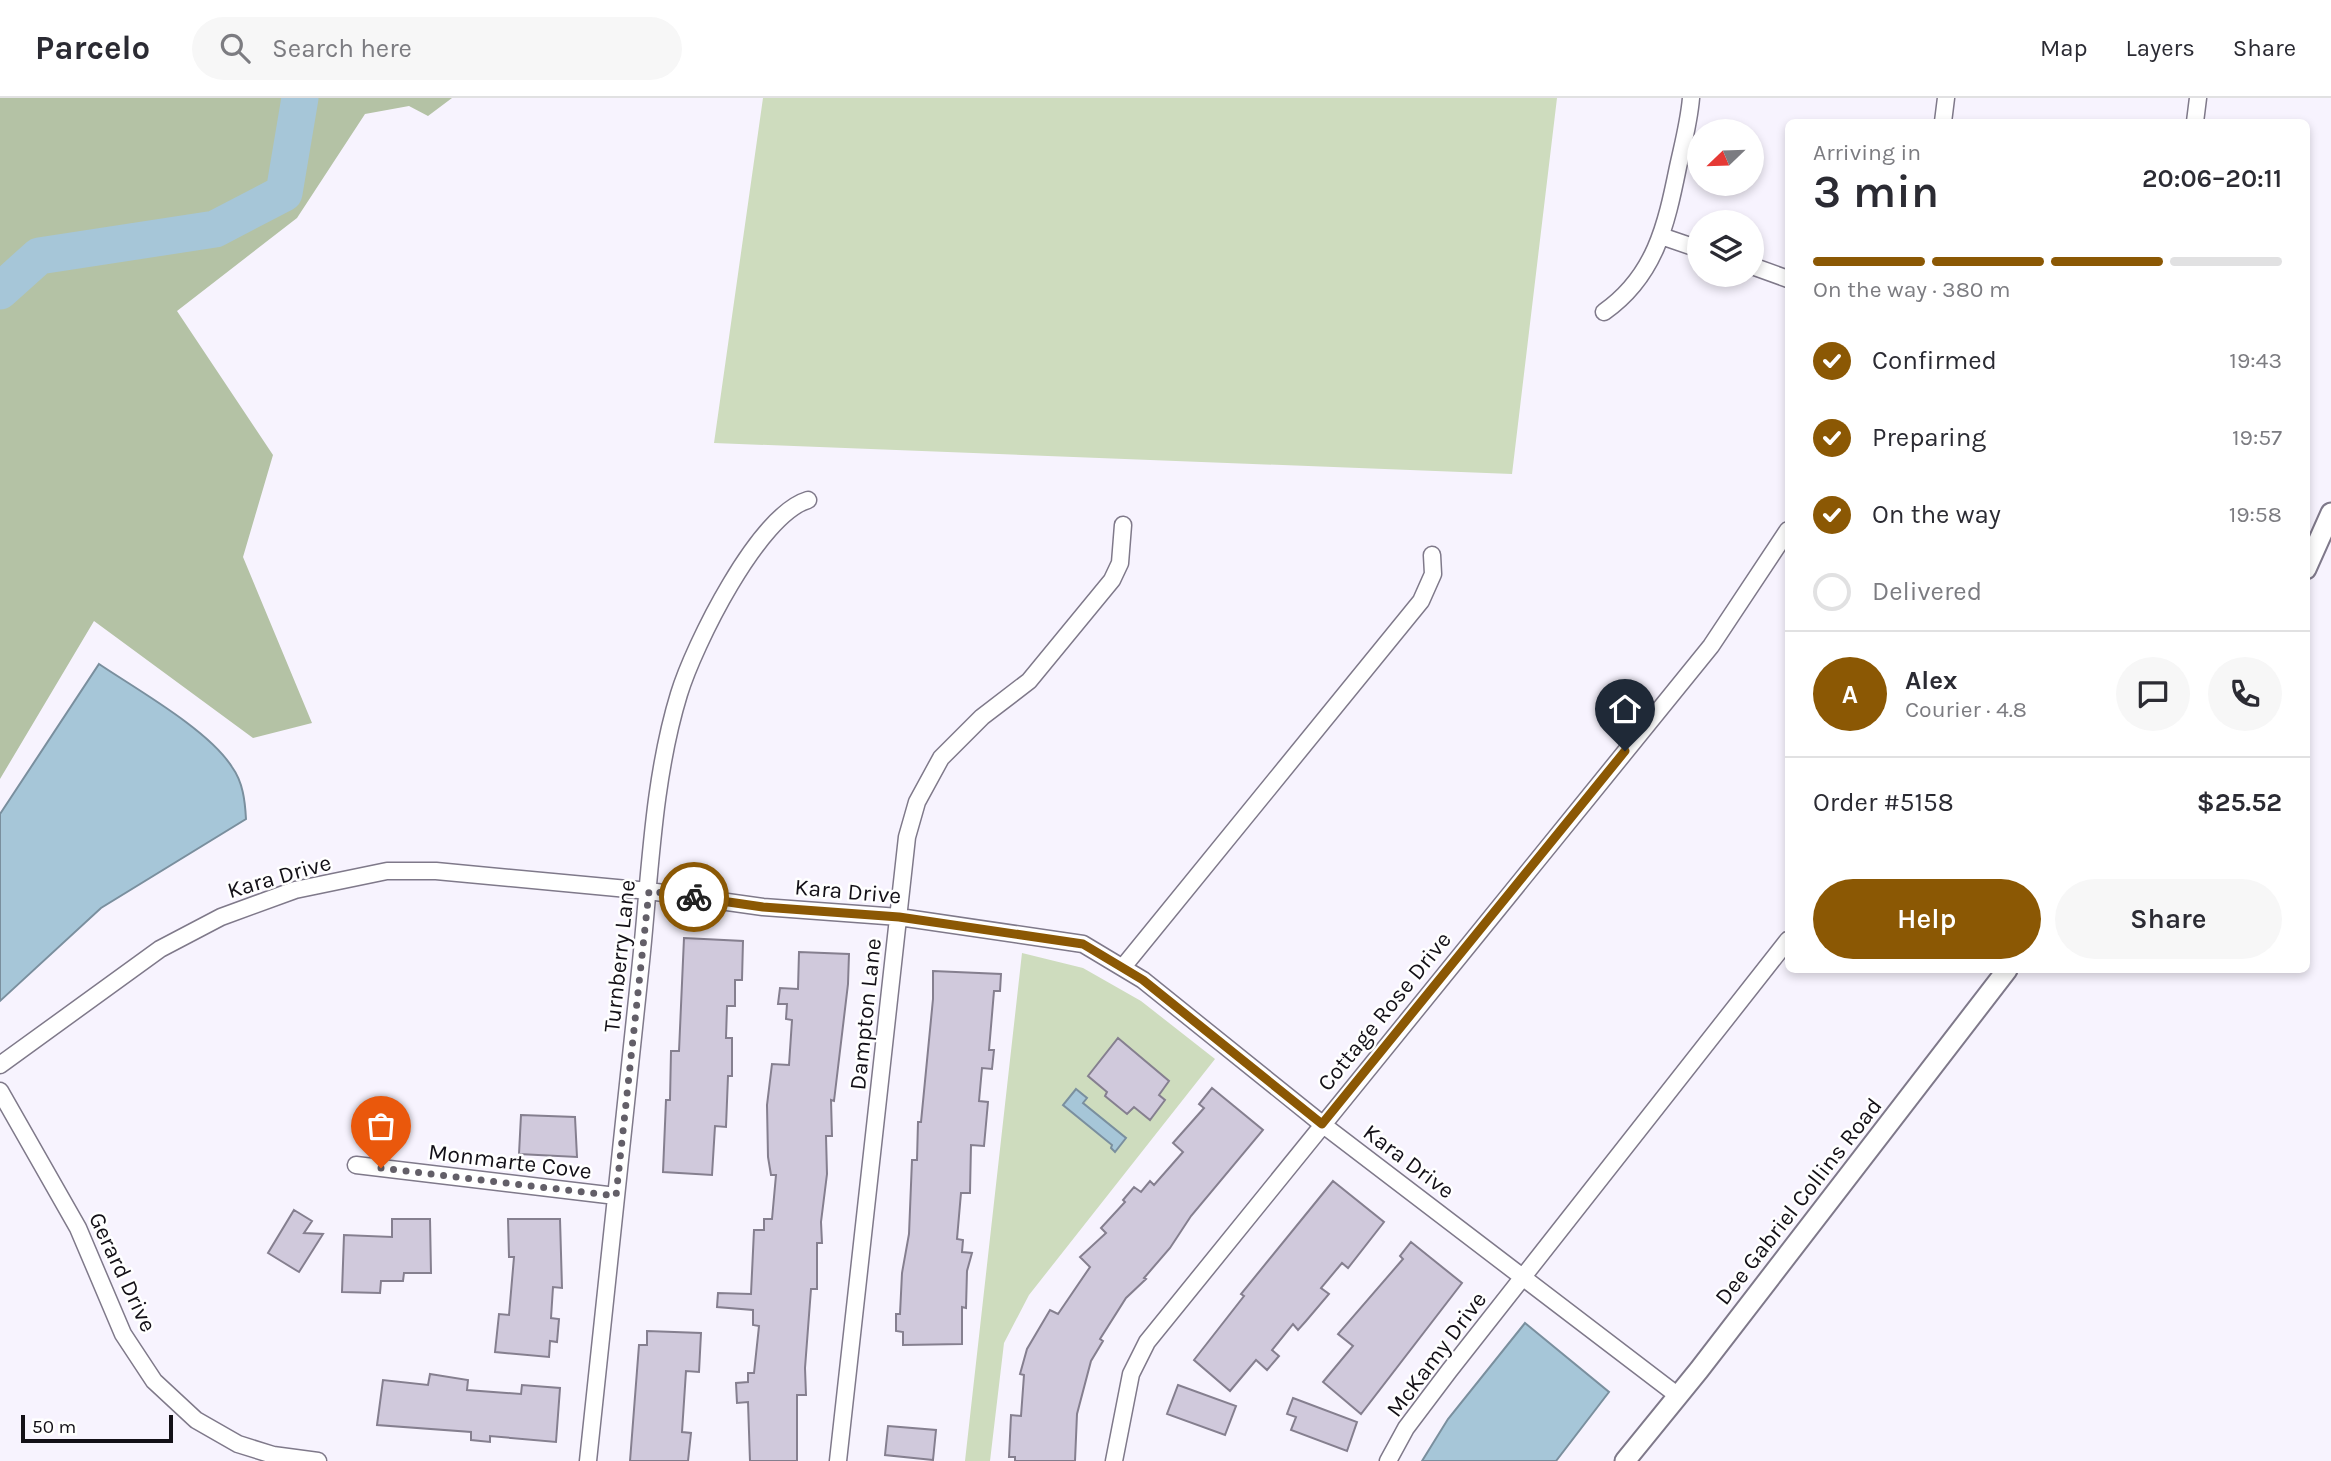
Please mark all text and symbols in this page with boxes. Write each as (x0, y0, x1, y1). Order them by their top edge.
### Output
search box (192, 17, 682, 80)
text: Parcelo (35, 29, 150, 67)
icon: search (216, 29, 254, 67)
text: Search here (272, 33, 412, 64)
text: Map (2040, 34, 2088, 62)
text: Layers (2126, 34, 2195, 62)
text: Share (2233, 34, 2296, 62)
north arrow (1687, 119, 1764, 196)
map controls (1687, 119, 1764, 287)
text: Arriving in (1813, 139, 1921, 166)
text: 20:06–20:11 (2142, 163, 2282, 194)
text: 3 min (1813, 165, 1939, 219)
button: layers (1687, 210, 1764, 287)
text: On the way · 380 m (1813, 276, 2010, 303)
icon: check (1813, 342, 1851, 380)
text: Confirmed (1872, 345, 1997, 376)
text: 19:43 (2229, 347, 2282, 374)
icon: check (1813, 419, 1851, 457)
text: Preparing (1872, 422, 1986, 453)
text: 19:57 (2232, 424, 2282, 451)
icon: check (1813, 496, 1851, 534)
text: On the way (1872, 499, 2001, 530)
text: 19:58 (2229, 501, 2282, 528)
text: Delivered (1872, 576, 1982, 607)
button: chat (2116, 657, 2190, 731)
button: phone (2208, 657, 2282, 731)
text: Alex (1905, 665, 1957, 696)
pin (1595, 679, 1655, 751)
text: A (1842, 679, 1858, 710)
icon: home (1606, 690, 1644, 728)
text: Courier · 4.8 (1905, 696, 2027, 723)
text: Order #5158 (1813, 787, 1954, 818)
text: $25.52 (2197, 787, 2282, 818)
street label: Kara Drive (224, 849, 334, 904)
courier (659, 862, 729, 932)
street label: Kara Drive (794, 873, 902, 910)
street label: Turnberry Lane (598, 878, 641, 1034)
icon: bike (675, 878, 713, 916)
button: Help (1813, 879, 2041, 959)
button: Share (2055, 879, 2282, 959)
street label: Cottage Rose Drive (1312, 926, 1457, 1096)
street label: Dampton Lane (844, 937, 887, 1091)
street label: Dee Gabriel Collins Road (1709, 1093, 1888, 1310)
pin (351, 1096, 411, 1168)
icon: bag (362, 1107, 400, 1145)
street label: Kara Drive (1358, 1118, 1459, 1204)
street label: Monmarte Cove (427, 1138, 593, 1185)
street label: Gerard Drive (83, 1208, 162, 1336)
street label: McKamy Drive (1381, 1287, 1492, 1422)
scale bar (21, 1412, 173, 1444)
text: 50 m (32, 1416, 76, 1438)

